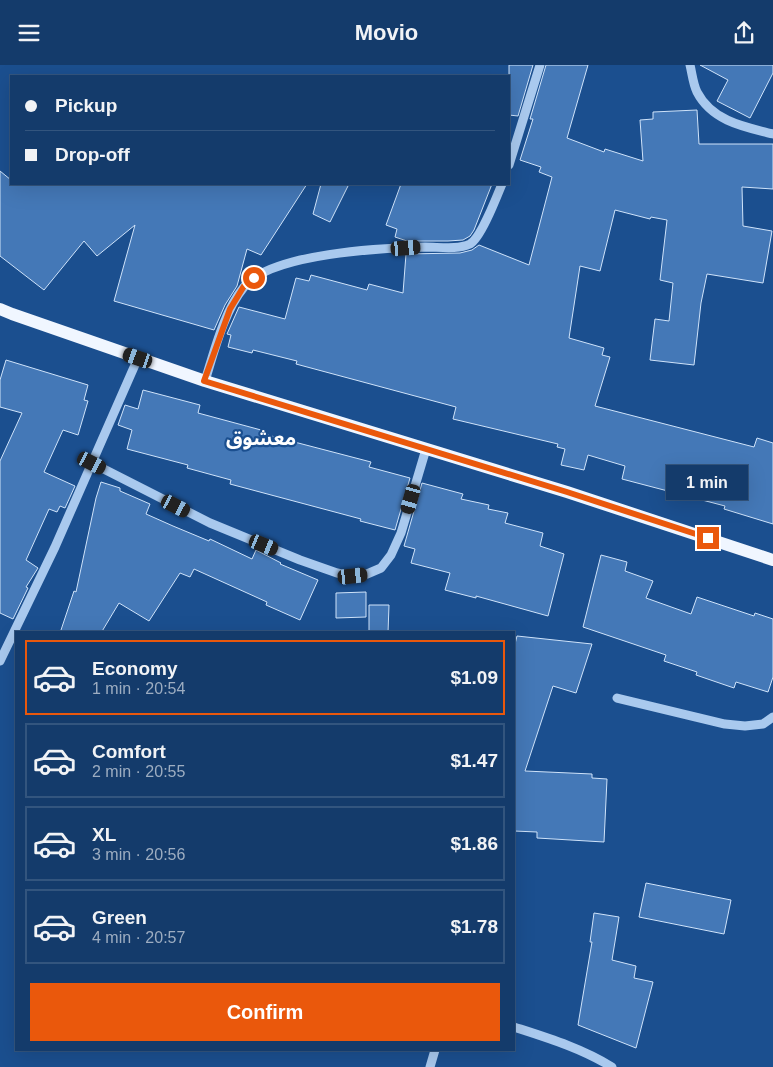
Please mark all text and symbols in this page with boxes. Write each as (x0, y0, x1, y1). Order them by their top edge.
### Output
icon: menu (15, 19, 43, 47)
icon: share (730, 19, 758, 47)
text: Movio (355, 20, 418, 45)
text: Pickup (55, 95, 117, 116)
text: Drop-off (55, 144, 130, 165)
car (390, 239, 421, 257)
route start (243, 267, 265, 289)
car (121, 346, 154, 370)
district label: معشوق (226, 427, 296, 450)
car (75, 450, 108, 476)
callout: 1 min (667, 465, 749, 501)
text: 1 min (686, 474, 728, 491)
car (399, 483, 422, 515)
car (159, 493, 192, 519)
route end (697, 527, 719, 549)
car (247, 532, 280, 558)
car (337, 567, 368, 585)
icon: car (32, 655, 77, 700)
text: Economy (92, 658, 178, 679)
text: $1.09 (450, 667, 498, 688)
text: 1 min · 20:54 (92, 680, 185, 697)
icon: car (32, 738, 77, 783)
text: Comfort (92, 741, 166, 762)
text: $1.47 (450, 750, 498, 771)
text: 2 min · 20:55 (92, 763, 185, 780)
icon: car (32, 821, 77, 866)
text: XL (92, 824, 116, 845)
text: $1.86 (450, 833, 498, 854)
text: 3 min · 20:56 (92, 846, 185, 863)
icon: car (32, 904, 77, 949)
text: Green (92, 907, 147, 928)
text: $1.78 (450, 916, 498, 937)
text: 4 min · 20:57 (92, 929, 185, 946)
button: Confirm (30, 983, 500, 1041)

